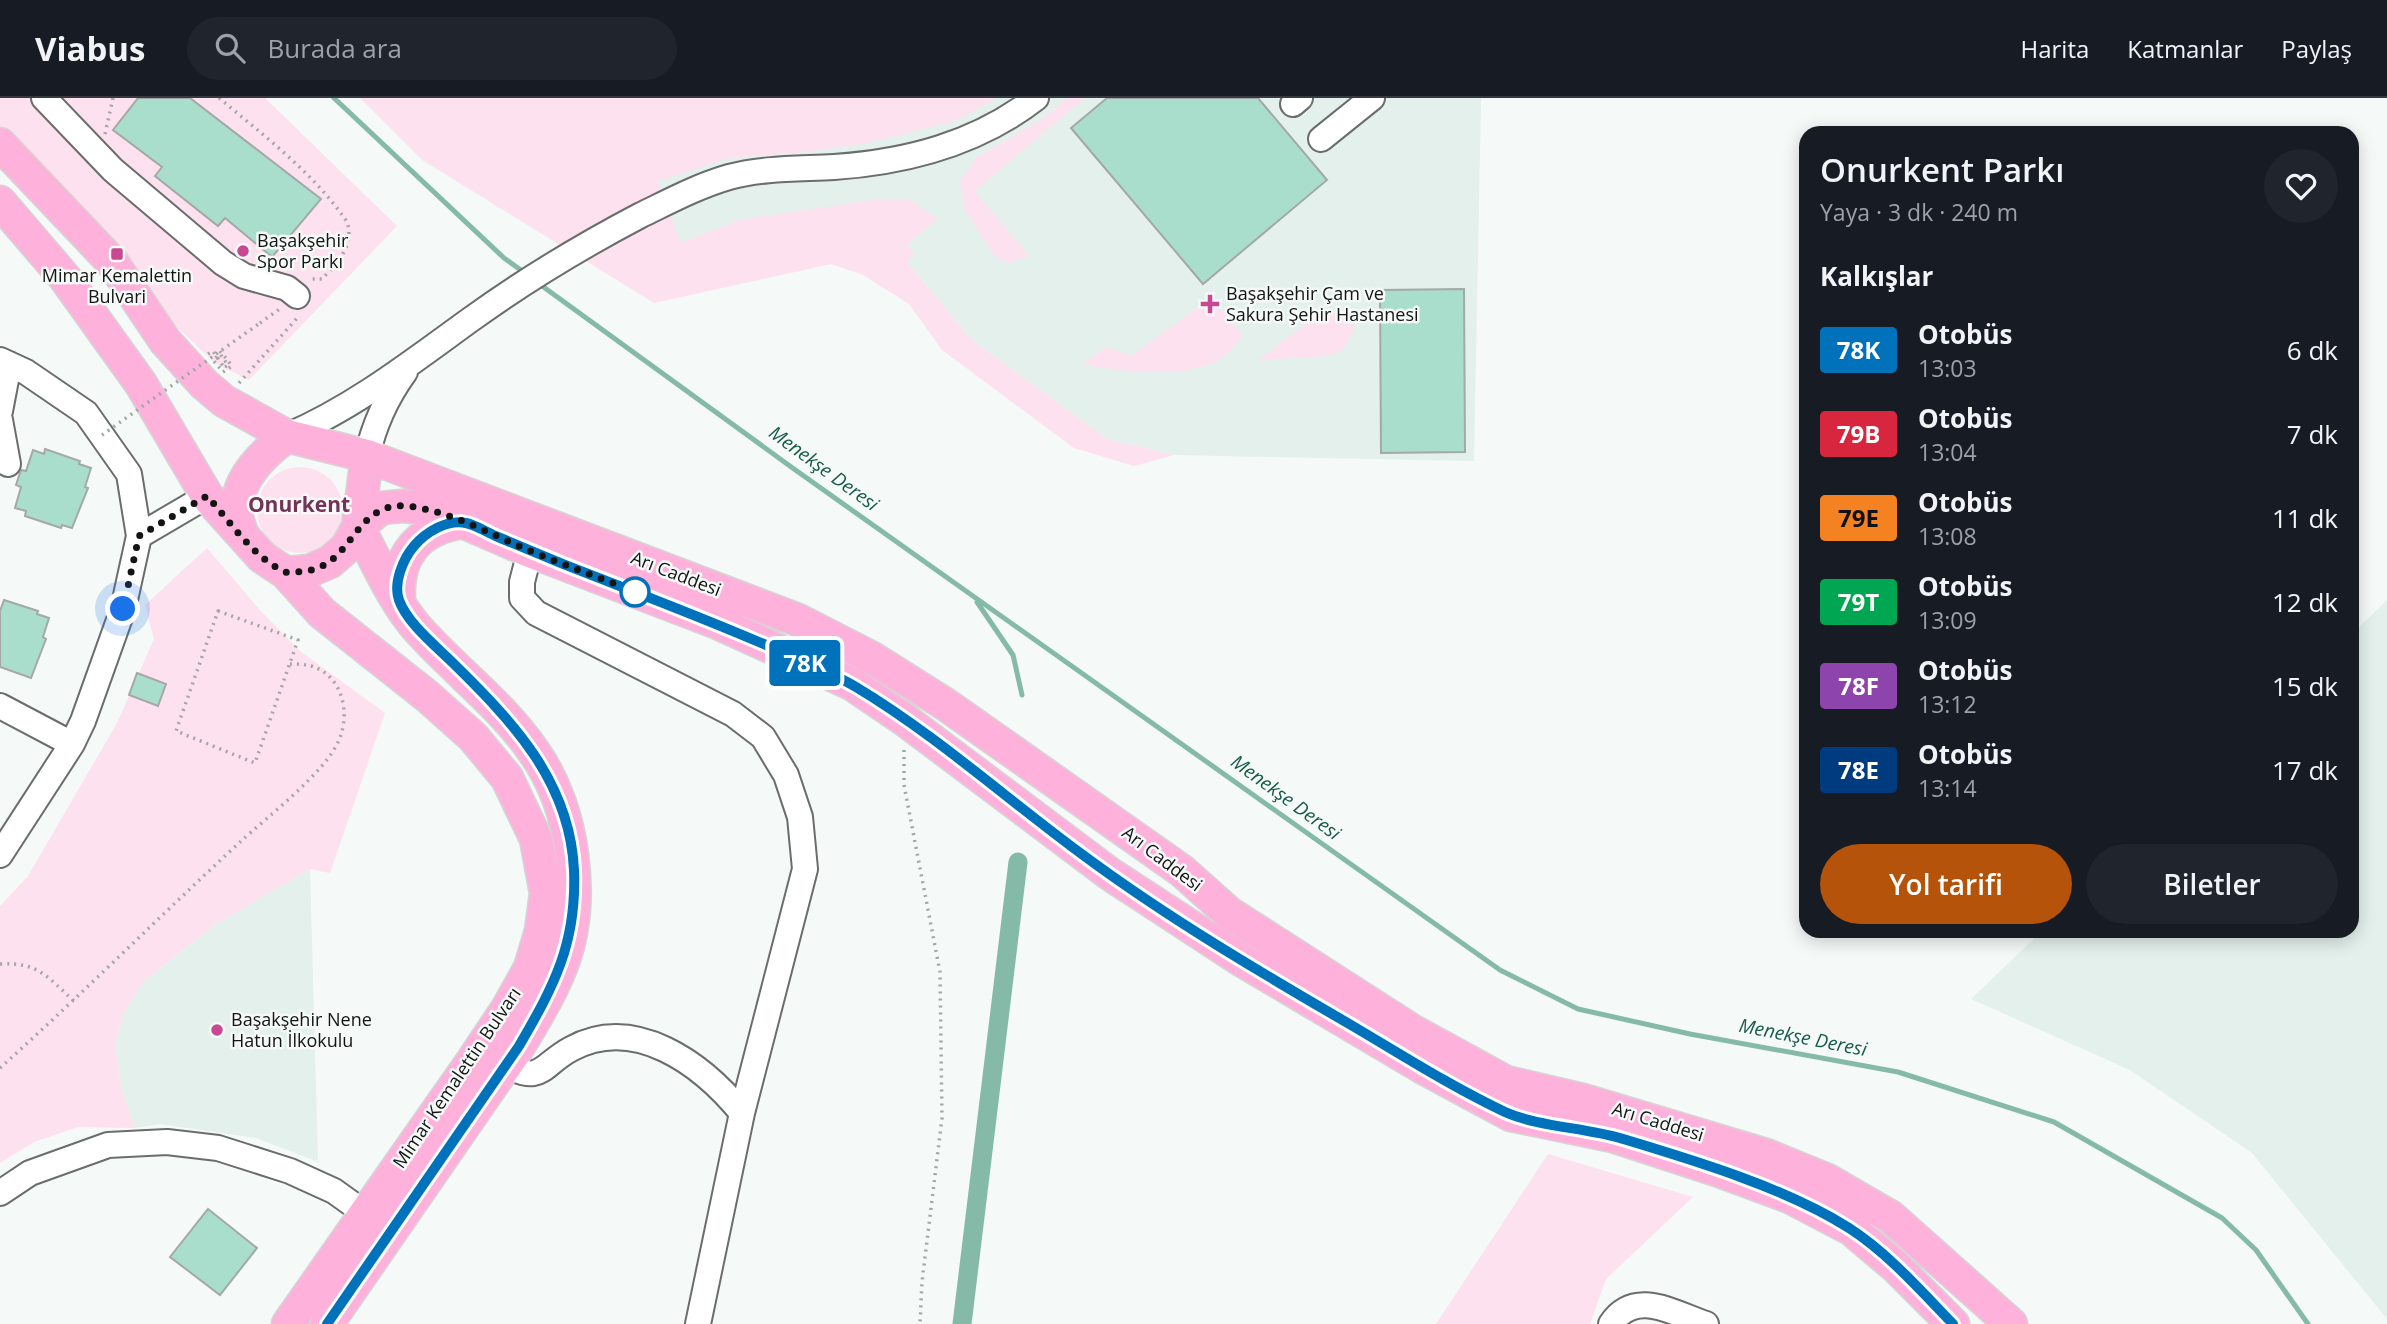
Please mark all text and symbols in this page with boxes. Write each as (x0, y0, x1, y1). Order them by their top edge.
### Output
search box (187, 17, 677, 80)
text: Viabus (35, 26, 145, 71)
icon: search (211, 29, 249, 67)
text: Burada ara (267, 30, 402, 66)
text: Harita (2021, 32, 2089, 65)
text: Katmanlar (2127, 32, 2243, 65)
text: Paylaş (2281, 32, 2352, 65)
text: Onurkent Parkı (1820, 147, 2064, 192)
button: heart (2264, 149, 2338, 223)
text: Yaya · 3 dk · 240 m (1820, 196, 2018, 228)
place label: Başakşehir Spor Parkı (257, 228, 349, 273)
marker: Başakşehir Spor Parkı (235, 243, 251, 259)
marker: Mimar Kemalettin Bulvari (109, 246, 125, 262)
text: Kalkışlar (1820, 258, 1933, 294)
place label: Mimar Kemalettin Bulvari (42, 263, 192, 308)
place label: Başakşehir Çam ve Sakura Şehir Hastanesi (1226, 281, 1419, 326)
marker: Başakşehir Çam ve Sakura Şehir Hastanesi (1200, 294, 1220, 314)
text: Otobüs (1918, 316, 2013, 352)
text: 6 dk (2287, 332, 2338, 368)
text: 78K (1837, 333, 1880, 366)
text: 13:03 (1918, 352, 1977, 384)
text: Otobüs (1918, 400, 2013, 436)
text: 7 dk (2287, 416, 2338, 452)
text: 79B (1837, 417, 1880, 450)
water label: Menekşe Deresi (764, 419, 885, 517)
text: 13:04 (1918, 436, 1977, 468)
text: Otobüs (1918, 484, 2013, 520)
district label: Onurkent (248, 490, 350, 518)
text: 11 dk (2272, 500, 2338, 536)
text: 79E (1838, 501, 1879, 534)
text: 13:08 (1918, 520, 1977, 552)
street label: Arı Caddesi (628, 545, 725, 601)
text: Otobüs (1918, 568, 2013, 604)
unlabelled marker (620, 577, 650, 607)
text: 12 dk (2272, 584, 2338, 620)
text: 79T (1838, 585, 1879, 618)
your location (105, 591, 140, 626)
text: 13:09 (1918, 604, 1977, 636)
line badge: 78K (765, 640, 845, 686)
text: 78K (783, 646, 827, 679)
text: Otobüs (1918, 652, 2013, 688)
text: 15 dk (2272, 668, 2338, 704)
text: 78F (1838, 669, 1879, 702)
text: 13:12 (1918, 688, 1977, 720)
text: Otobüs (1918, 736, 2013, 772)
water label: Menekşe Deresi (1226, 748, 1347, 846)
text: 17 dk (2272, 752, 2338, 788)
text: 78E (1838, 753, 1879, 786)
text: 13:14 (1918, 772, 1977, 804)
street label: Arı Caddesi (1118, 820, 1208, 896)
button: Yol tarifi (1820, 844, 2072, 924)
button: Biletler (2086, 844, 2338, 924)
street label: Mimar Kemalettin Bulvarı (387, 982, 526, 1172)
place label: Başakşehir Nene Hatun İlkokulu (231, 1007, 372, 1052)
water label: Menekşe Deresi (1737, 1012, 1870, 1062)
marker: Başakşehir Nene Hatun İlkokulu (209, 1022, 225, 1038)
street label: Arı Caddesi (1610, 1096, 1707, 1146)

